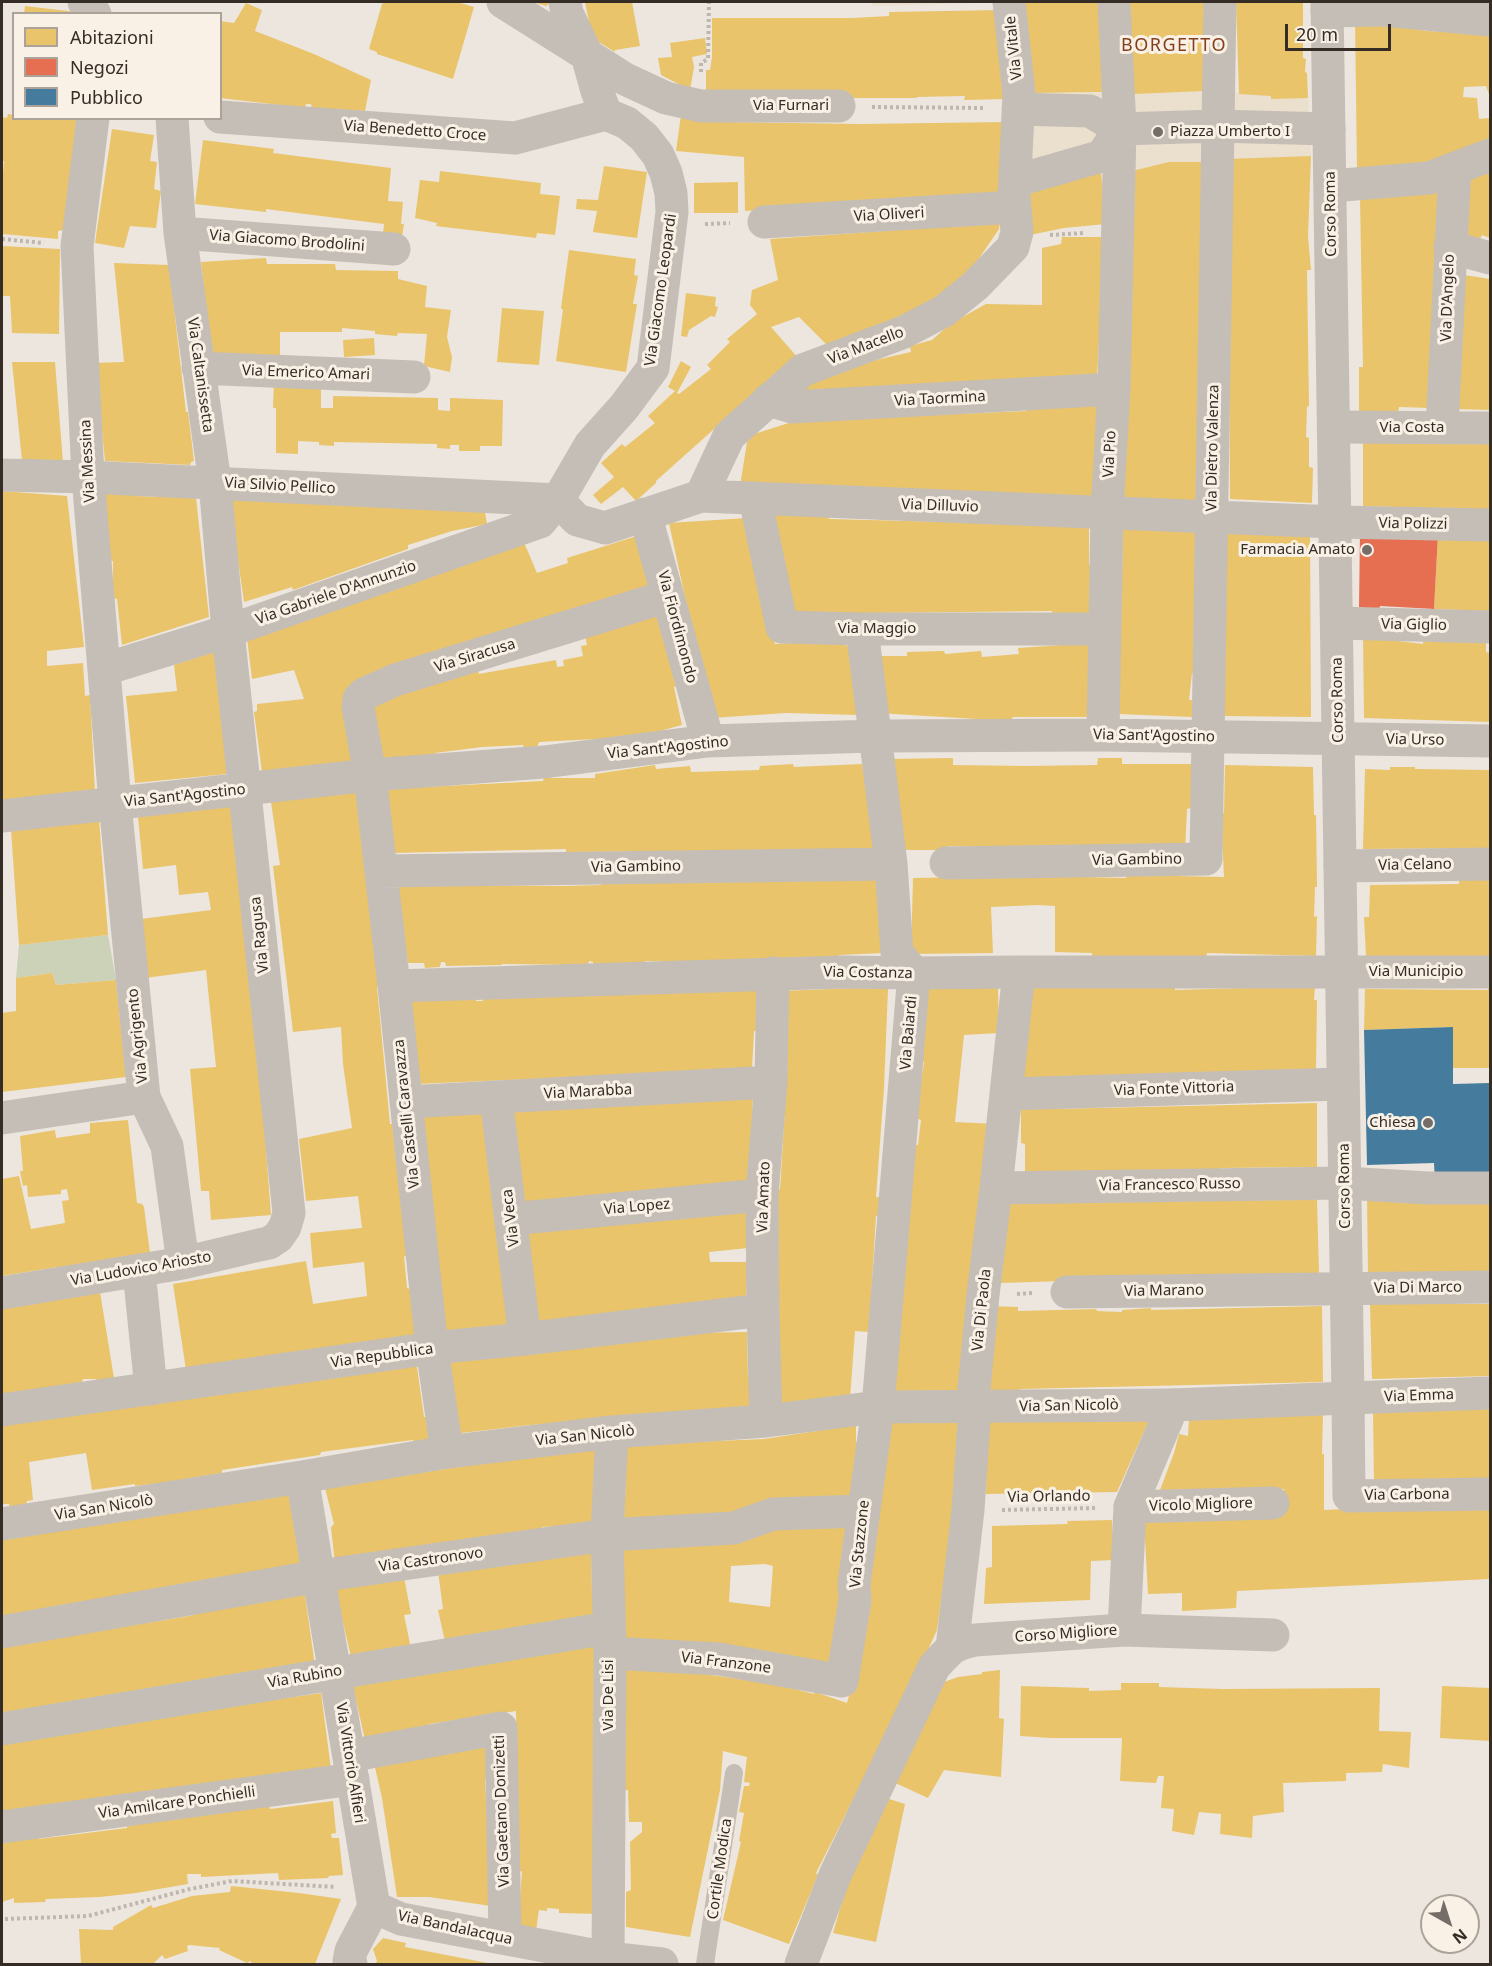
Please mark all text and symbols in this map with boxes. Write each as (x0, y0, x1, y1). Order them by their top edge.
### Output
legend (12, 12, 222, 120)
scale bar (1288, 12, 1394, 50)
street label: Via Vitale (1002, 15, 1026, 81)
text: 20 m (1296, 22, 1338, 46)
text: Abitazioni (70, 25, 154, 49)
district label: BORGETTO (1121, 35, 1227, 57)
text: Negozi (70, 55, 129, 79)
text: Pubblico (70, 85, 143, 109)
street label: Via Furnari (753, 97, 829, 115)
street label: Via Benedetto Croce (343, 117, 487, 145)
place label: Piazza Umberto I (1170, 123, 1290, 141)
marker: Piazza Umberto I (1151, 125, 1165, 139)
street label: Corso Roma (1321, 171, 1341, 257)
street label: Via Oliveri (853, 204, 925, 226)
street label: Via Giacomo Leopardi (641, 213, 681, 367)
street label: Via Giacomo Brodolini (209, 227, 365, 255)
street label: Via D'Angelo (1437, 254, 1459, 342)
street label: Via Caltanissetta (183, 316, 217, 434)
street label: Via Macello (826, 323, 906, 369)
street label: Via Emerico Amari (242, 362, 370, 384)
street label: Via Dietro Valenza (1203, 384, 1223, 512)
street label: Via Taormina (894, 388, 986, 410)
street label: Via Messina (77, 419, 99, 503)
street label: Via Costa (1380, 419, 1444, 437)
street label: Via Pio (1100, 430, 1120, 478)
street label: Via Silvio Pellico (224, 474, 336, 498)
street label: Via Dilluvio (901, 496, 979, 516)
street label: Via Polizzi (1378, 514, 1448, 534)
place label: Farmacia Amato (1240, 541, 1355, 559)
marker: Farmacia Amato (1360, 543, 1374, 557)
street label: Via Gabriele D'Annunzio (253, 557, 419, 629)
street label: Via Fiordimondo (653, 569, 701, 685)
street label: Via Giglio (1381, 615, 1447, 635)
street label: Via Maggio (838, 620, 916, 638)
street label: Via Siracusa (432, 635, 518, 677)
street label: Corso Roma (1328, 657, 1348, 743)
street label: Via Sant'Agostino (1093, 726, 1215, 746)
street label: Via Urso (1386, 730, 1444, 750)
street label: Via Sant'Agostino (606, 733, 730, 763)
street label: Via Sant'Agostino (123, 781, 247, 811)
street label: Via Gambino (1092, 850, 1182, 870)
street label: Via Celano (1378, 855, 1452, 875)
street label: Via Gambino (591, 857, 681, 877)
street label: Via Ragusa (247, 896, 273, 974)
street label: Via Costanza (823, 963, 913, 983)
street label: Via Municipio (1369, 963, 1463, 981)
street label: Via Agrigento (124, 988, 152, 1084)
street label: Via Baiardi (897, 995, 921, 1071)
street label: Via Castelli Caravazza (390, 1038, 424, 1190)
street label: Via Fonte Vittoria (1114, 1078, 1234, 1100)
street label: Via Marabba (543, 1081, 633, 1103)
place label: Chiesa (1369, 1114, 1416, 1132)
marker: Chiesa (1421, 1116, 1435, 1130)
street label: Corso Roma (1335, 1143, 1355, 1229)
street label: Via Amato (754, 1161, 774, 1233)
street label: Via Francesco Russo (1099, 1175, 1241, 1195)
street label: Via Veca (499, 1188, 523, 1248)
street label: Via Lopez (603, 1195, 671, 1219)
street label: Via Ludovico Ariosto (69, 1248, 213, 1290)
street label: Via Di Paola (969, 1268, 995, 1352)
street label: Via Di Marco (1374, 1278, 1462, 1298)
street label: Via Marano (1124, 1281, 1204, 1301)
street label: Via Repubblica (330, 1340, 434, 1372)
street label: Via Emma (1384, 1386, 1454, 1406)
street label: Via San Nicolò (1019, 1396, 1119, 1416)
street label: Via San Nicolò (535, 1422, 635, 1450)
street label: Via Carbona (1364, 1485, 1450, 1505)
street label: Via Orlando (1007, 1487, 1091, 1507)
street label: Via San Nicolò (53, 1491, 155, 1525)
street label: Vicolo Migliore (1149, 1494, 1253, 1516)
street label: Via Stazzone (846, 1499, 874, 1589)
street label: Via Castronovo (378, 1544, 484, 1576)
street label: Corso Migliore (1014, 1621, 1118, 1647)
street label: Via Franzone (680, 1649, 772, 1677)
street label: Via De Lisi (600, 1659, 618, 1731)
street label: Via Rubino (266, 1662, 344, 1692)
street label: Via Vittorio Alfieri (332, 1701, 368, 1825)
street label: Via Gaetano Donizetti (490, 1735, 514, 1887)
street label: Via Amilcare Ponchielli (97, 1783, 257, 1823)
street label: Cortile Modica (704, 1817, 736, 1921)
north arrow (1420, 1894, 1480, 1954)
street label: Via Bandalacqua (396, 1907, 514, 1949)
text: N (1448, 1924, 1472, 1949)

